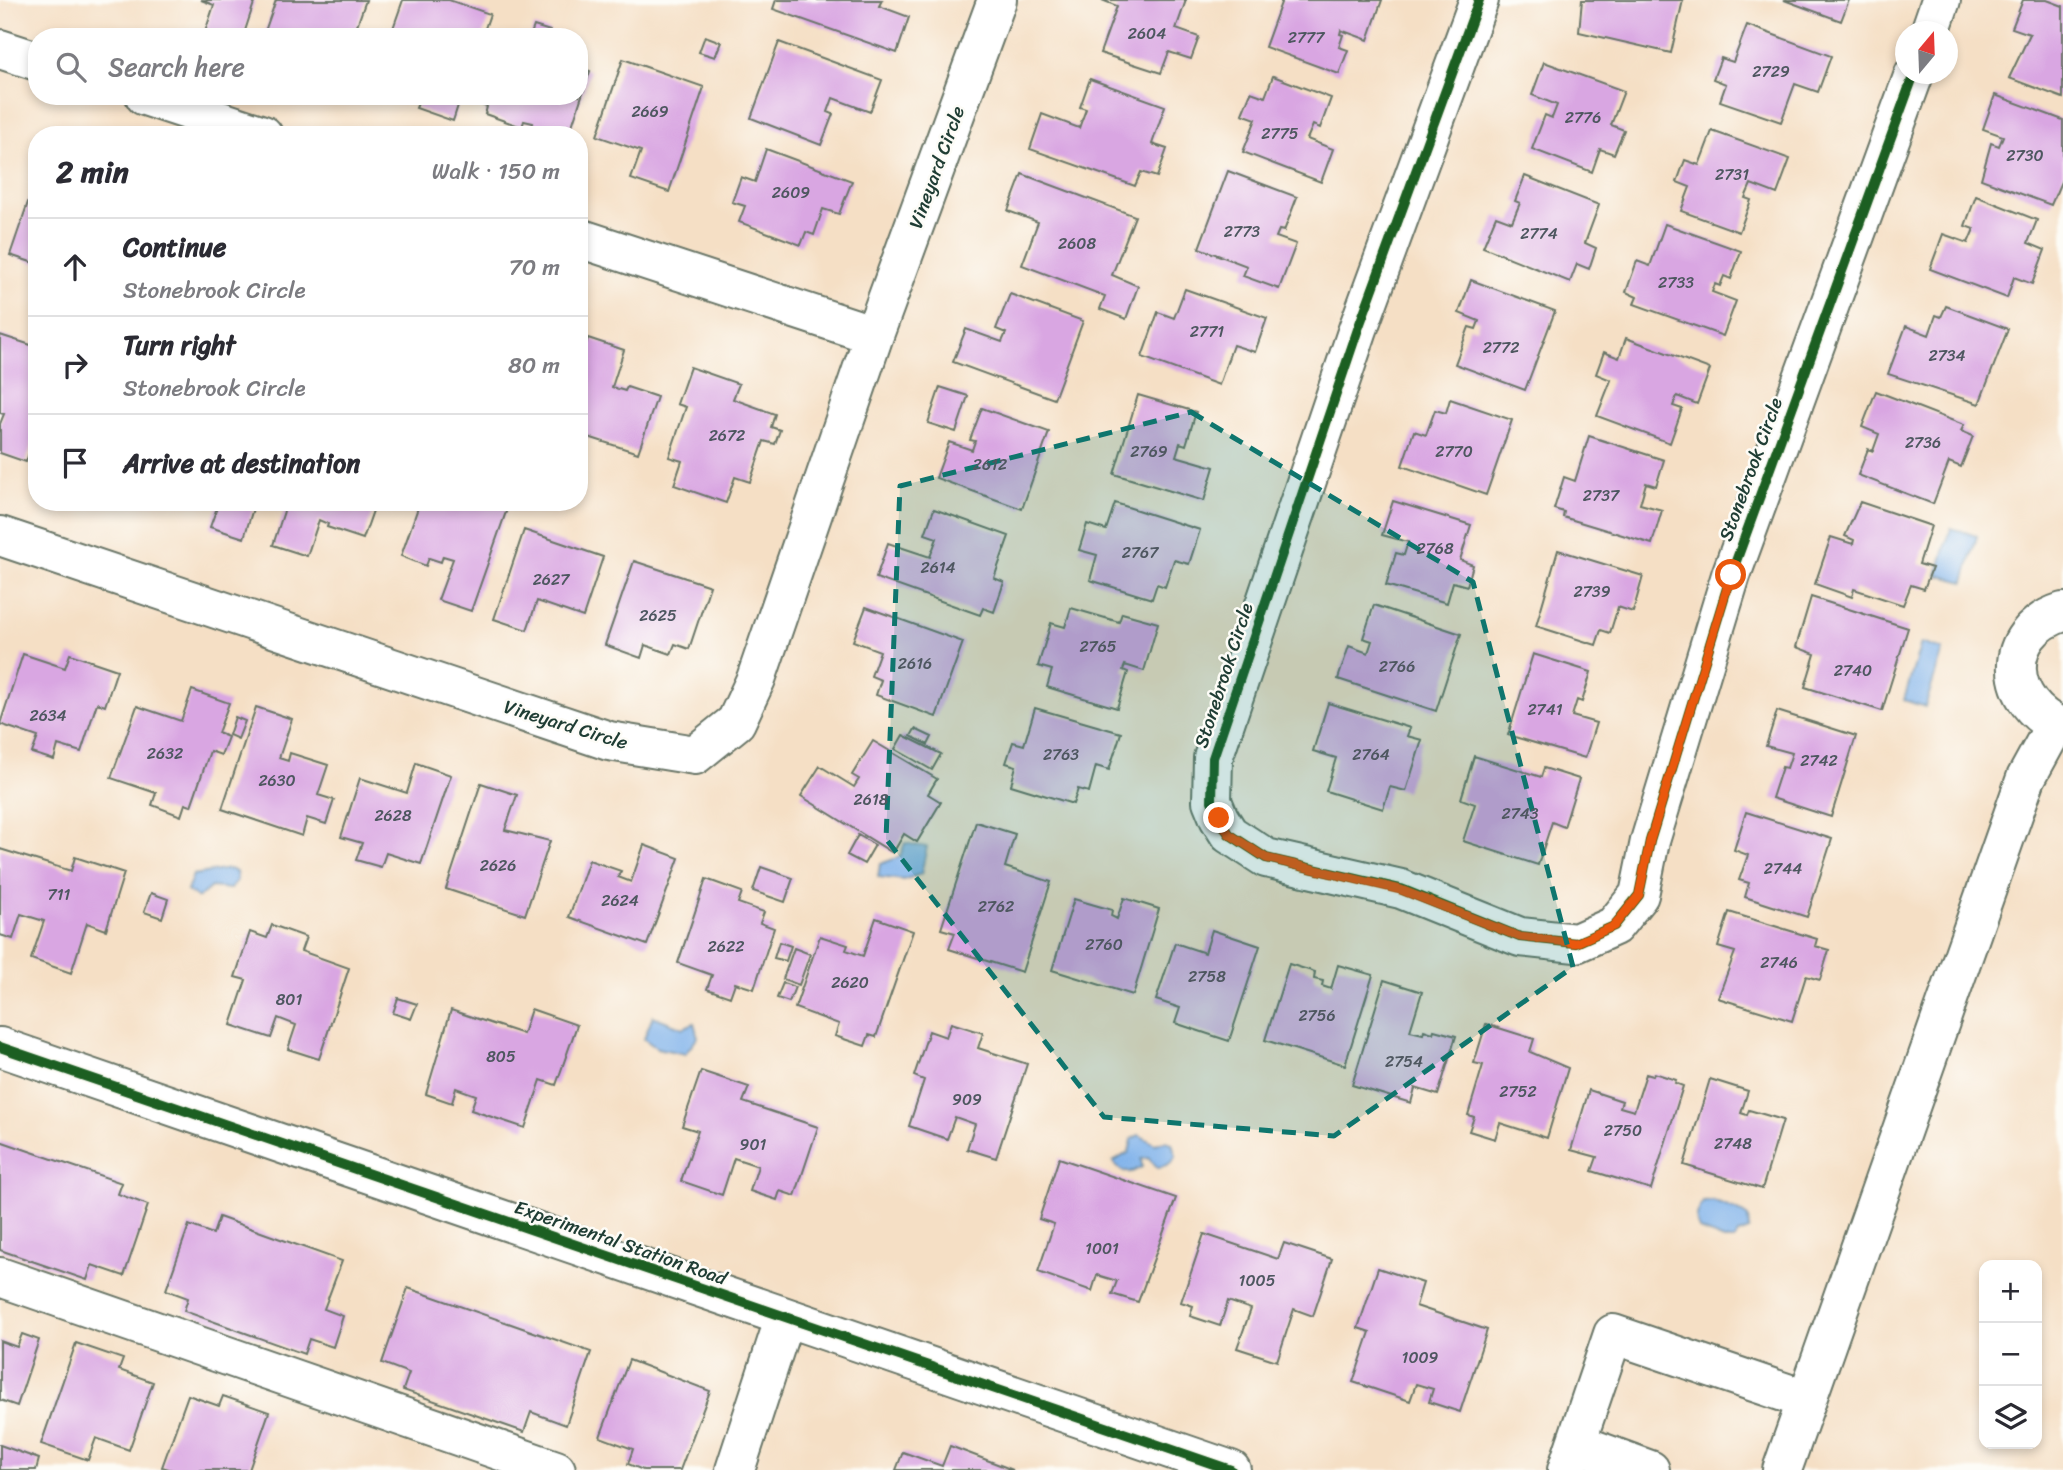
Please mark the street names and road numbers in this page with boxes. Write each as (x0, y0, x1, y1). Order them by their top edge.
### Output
street label: Vineyard Circle (899, 101, 974, 233)
street label: Stonebrook Circle (1709, 393, 1792, 546)
street label: Stonebrook Circle (1184, 598, 1262, 752)
street label: Vineyard Circle (500, 690, 632, 759)
street label: Experimental Station Road (510, 1191, 733, 1295)

